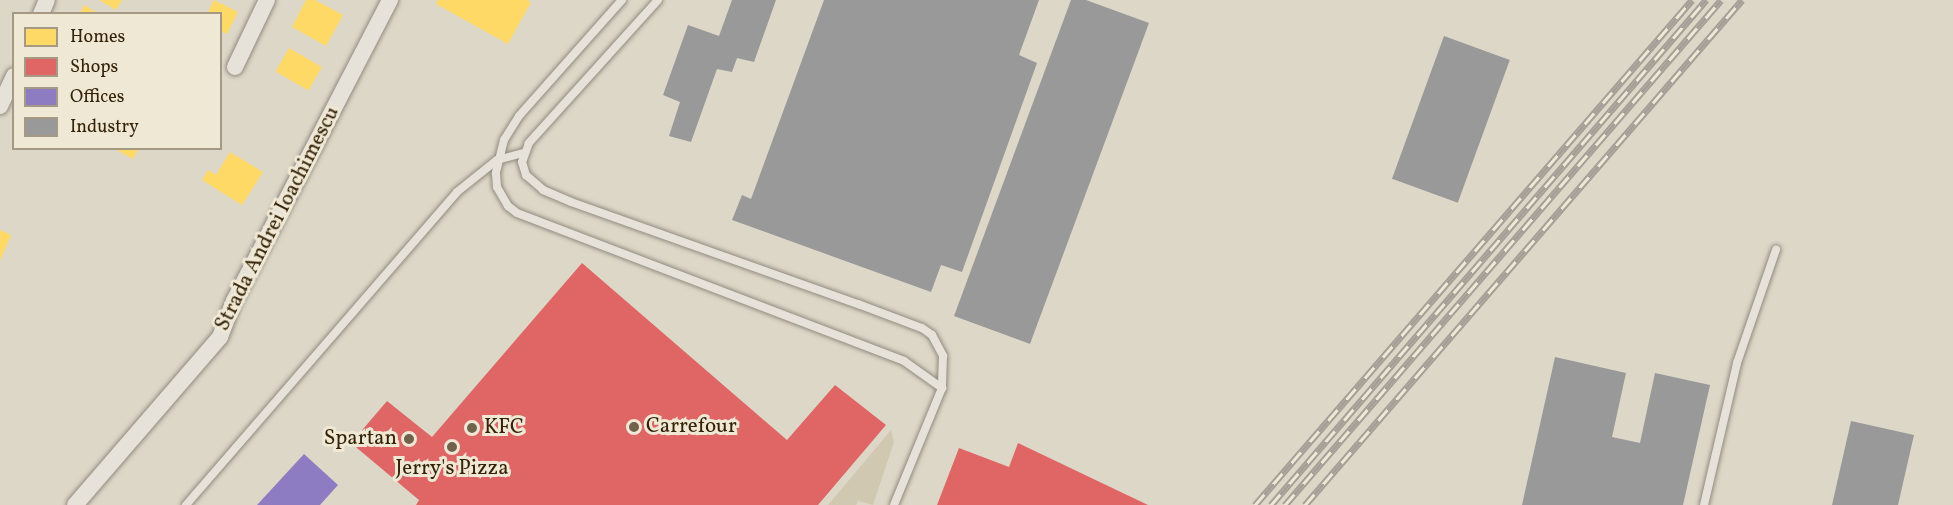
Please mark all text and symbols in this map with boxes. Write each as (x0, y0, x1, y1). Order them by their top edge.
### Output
legend (12, 12, 222, 150)
text: Homes (70, 25, 125, 50)
text: Shops (70, 55, 118, 80)
text: Offices (70, 85, 125, 110)
street label: Strada Andrei Ioachimescu (210, 102, 346, 336)
text: Industry (70, 115, 139, 140)
place label: Carrefour (646, 414, 737, 440)
place label: KFC (484, 415, 524, 441)
marker: Carrefour (627, 420, 641, 434)
marker: KFC (465, 421, 479, 435)
place label: Spartan (324, 426, 397, 452)
marker: Spartan (402, 432, 416, 446)
marker: Jerry's Pizza (445, 440, 459, 454)
place label: Jerry's Pizza (395, 456, 509, 482)

